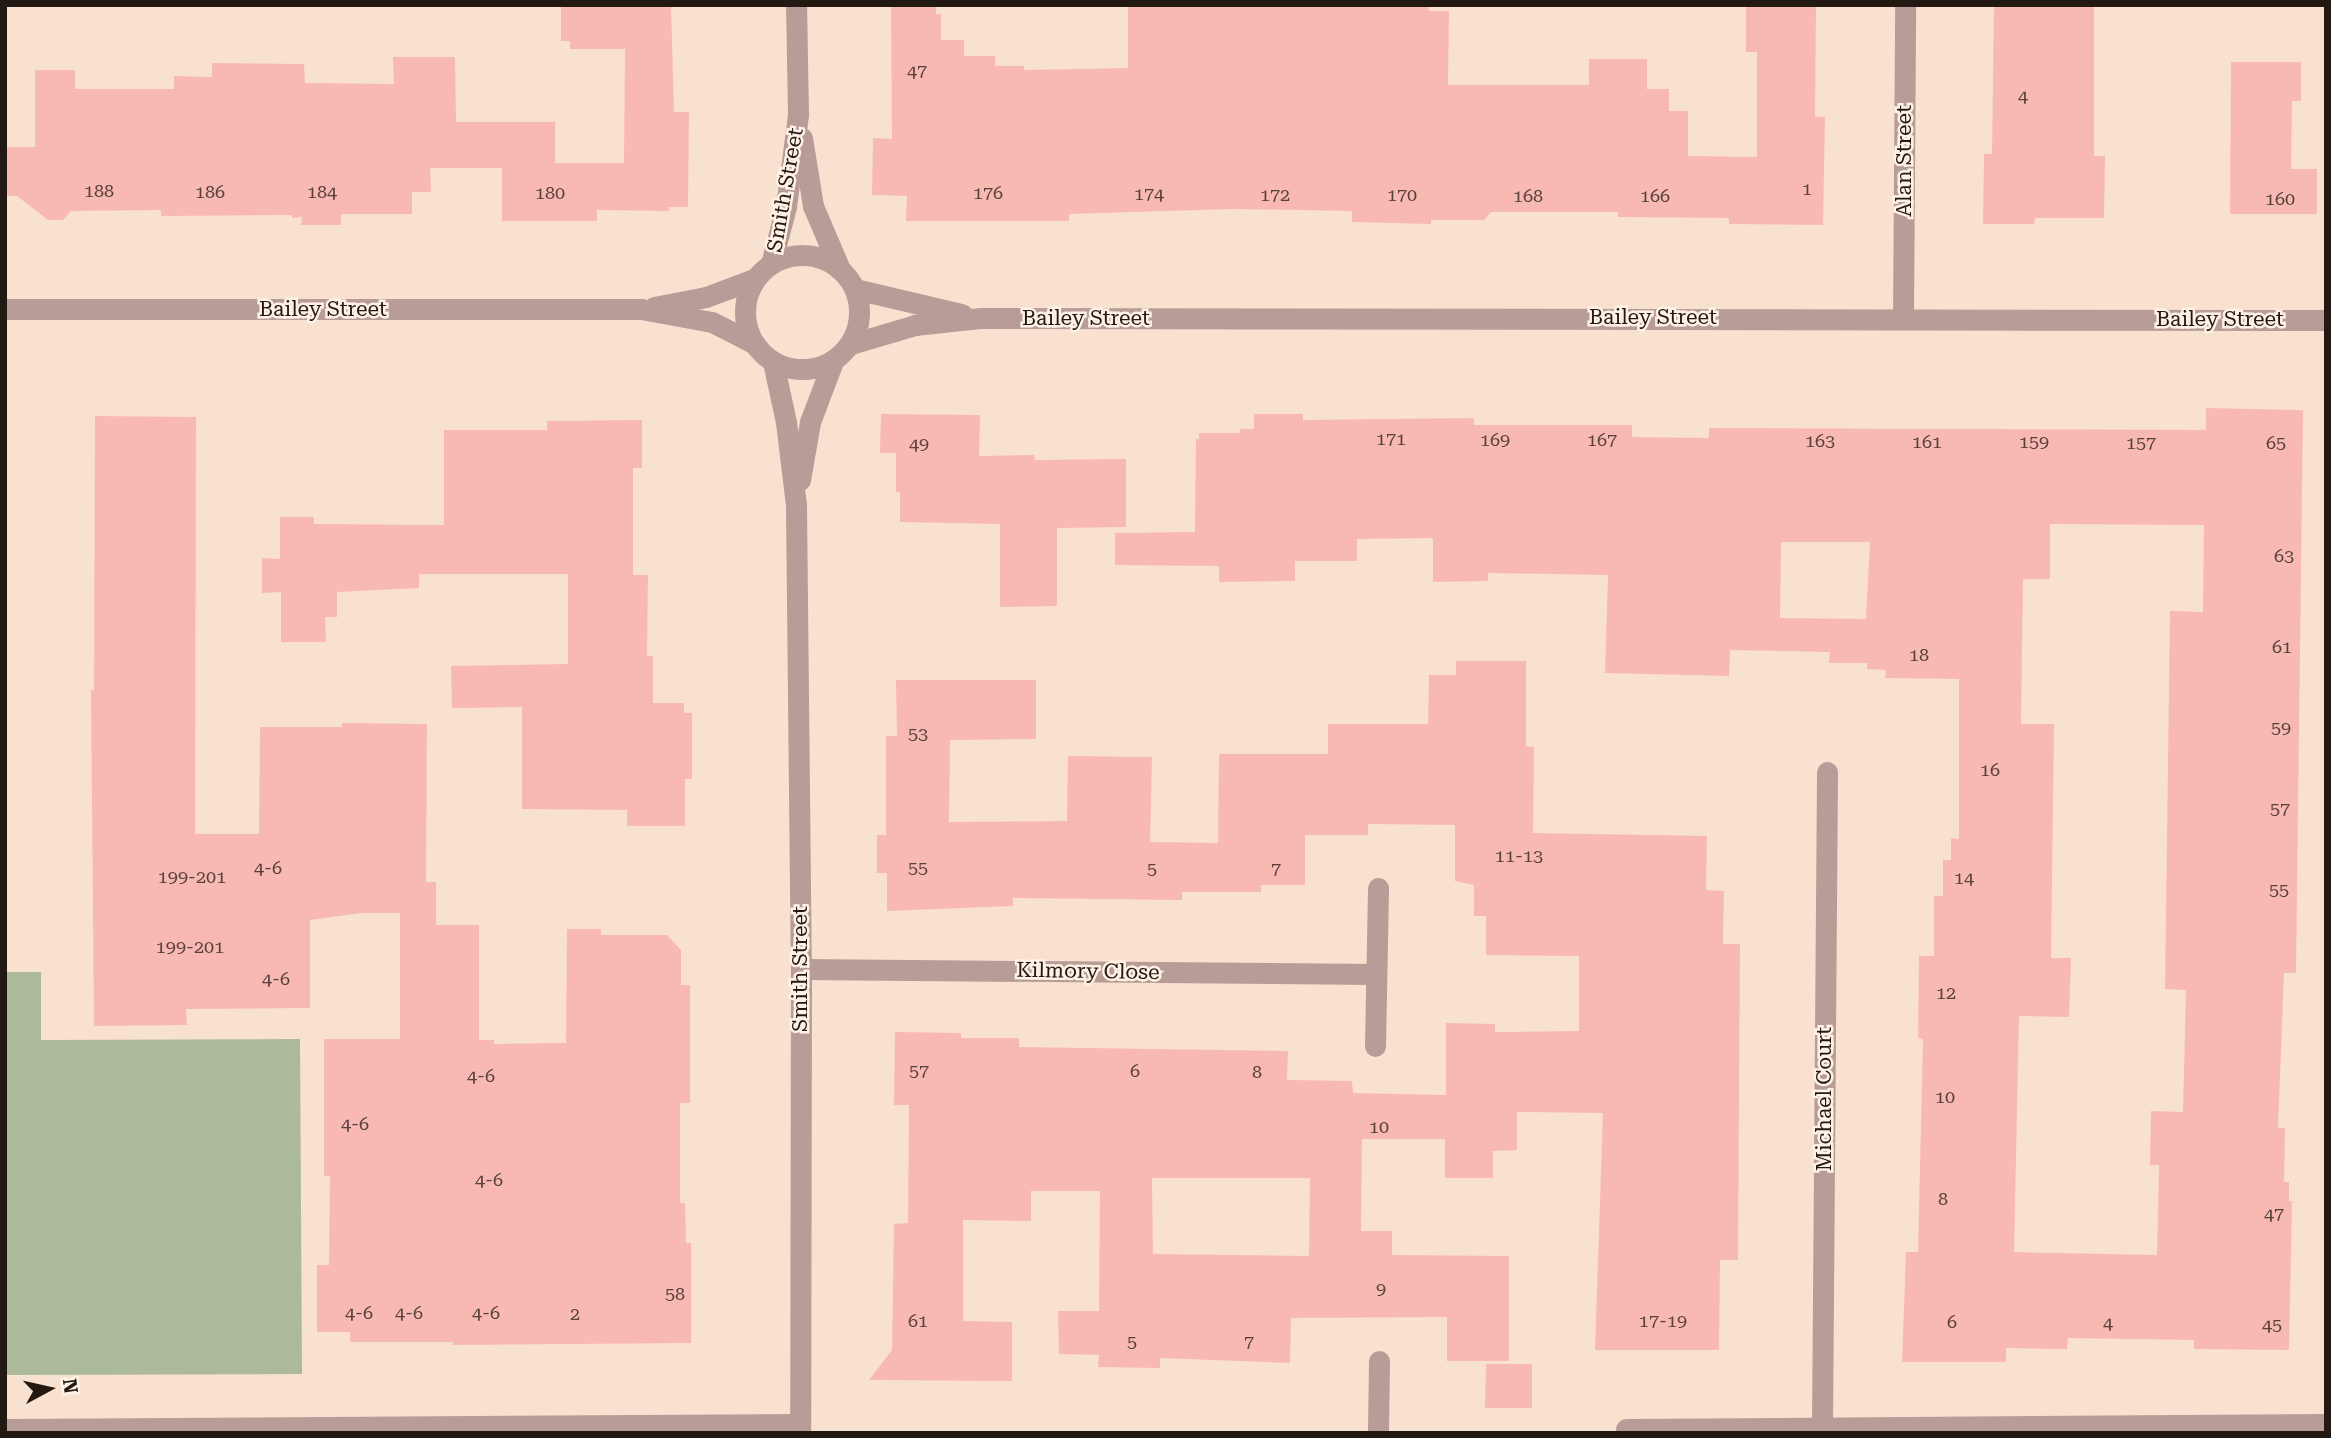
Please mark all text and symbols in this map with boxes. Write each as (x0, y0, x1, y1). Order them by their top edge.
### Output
house number: 47 (907, 60, 927, 82)
house number: 4 (2018, 85, 2028, 107)
street label: Alan Street (1891, 105, 1917, 217)
street label: Smith Street (762, 126, 808, 254)
house number: 1 (1802, 178, 1812, 200)
house number: 188 (84, 180, 114, 202)
house number: 186 (195, 181, 225, 203)
house number: 184 (307, 181, 337, 203)
house number: 180 (535, 182, 565, 204)
house number: 176 (973, 182, 1003, 204)
house number: 174 (1134, 183, 1164, 205)
house number: 172 (1260, 184, 1290, 206)
house number: 170 (1387, 184, 1417, 206)
house number: 168 (1513, 185, 1543, 207)
house number: 166 (1640, 185, 1670, 207)
house number: 160 (2265, 188, 2295, 210)
street label: Bailey Street (259, 296, 387, 322)
street label: Bailey Street (1589, 304, 1717, 330)
street label: Bailey Street (1022, 305, 1150, 331)
street label: Bailey Street (2156, 306, 2284, 332)
house number: 171 (1376, 428, 1406, 450)
house number: 169 (1480, 429, 1510, 451)
house number: 167 (1587, 429, 1617, 451)
house number: 163 (1805, 430, 1835, 452)
house number: 161 (1912, 431, 1942, 453)
house number: 159 (2019, 431, 2049, 453)
house number: 157 (2126, 432, 2156, 454)
house number: 65 (2266, 432, 2286, 454)
house number: 49 (909, 433, 929, 455)
house number: 63 (2274, 545, 2294, 567)
house number: 61 (2272, 636, 2292, 658)
house number: 18 (1909, 644, 1929, 666)
house number: 59 (2271, 717, 2291, 739)
house number: 53 (908, 723, 928, 745)
house number: 16 (1980, 759, 2000, 781)
house number: 57 (2270, 798, 2290, 820)
house number: 11-13 (1495, 845, 1543, 867)
house number: 4-6 (254, 857, 282, 879)
house number: 55 (908, 857, 928, 879)
house number: 5 (1147, 858, 1157, 880)
house number: 7 (1271, 858, 1281, 880)
house number: 199-201 (158, 866, 226, 888)
house number: 14 (1954, 867, 1974, 889)
house number: 55 (2269, 879, 2289, 901)
street label: Smith Street (787, 906, 813, 1032)
house number: 199-201 (156, 936, 224, 958)
street label: Kilmory Close (1016, 957, 1160, 985)
house number: 4-6 (262, 968, 290, 990)
house number: 12 (1936, 982, 1956, 1004)
street label: Michael Court (1811, 1027, 1837, 1171)
house number: 57 (909, 1060, 929, 1082)
house number: 6 (1130, 1060, 1140, 1082)
house number: 8 (1252, 1061, 1262, 1083)
house number: 4-6 (467, 1065, 495, 1087)
house number: 10 (1935, 1086, 1955, 1108)
house number: 4-6 (341, 1113, 369, 1135)
house number: 10 (1369, 1116, 1389, 1138)
house number: 4-6 (475, 1169, 503, 1191)
house number: 8 (1938, 1188, 1948, 1210)
house number: 47 (2264, 1203, 2284, 1225)
house number: 9 (1376, 1278, 1386, 1300)
house number: 58 (665, 1283, 685, 1305)
house number: 4-6 (345, 1302, 373, 1324)
house number: 4-6 (395, 1302, 423, 1324)
house number: 4-6 (472, 1302, 500, 1324)
house number: 2 (570, 1303, 580, 1325)
house number: 61 (908, 1310, 928, 1332)
house number: 17-19 (1639, 1310, 1687, 1332)
house number: 6 (1947, 1311, 1957, 1333)
house number: 4 (2103, 1312, 2113, 1334)
house number: 45 (2262, 1314, 2282, 1336)
house number: 5 (1127, 1331, 1137, 1353)
house number: 7 (1244, 1331, 1254, 1353)
north arrow (14, 1354, 84, 1424)
text: N (58, 1377, 83, 1395)

